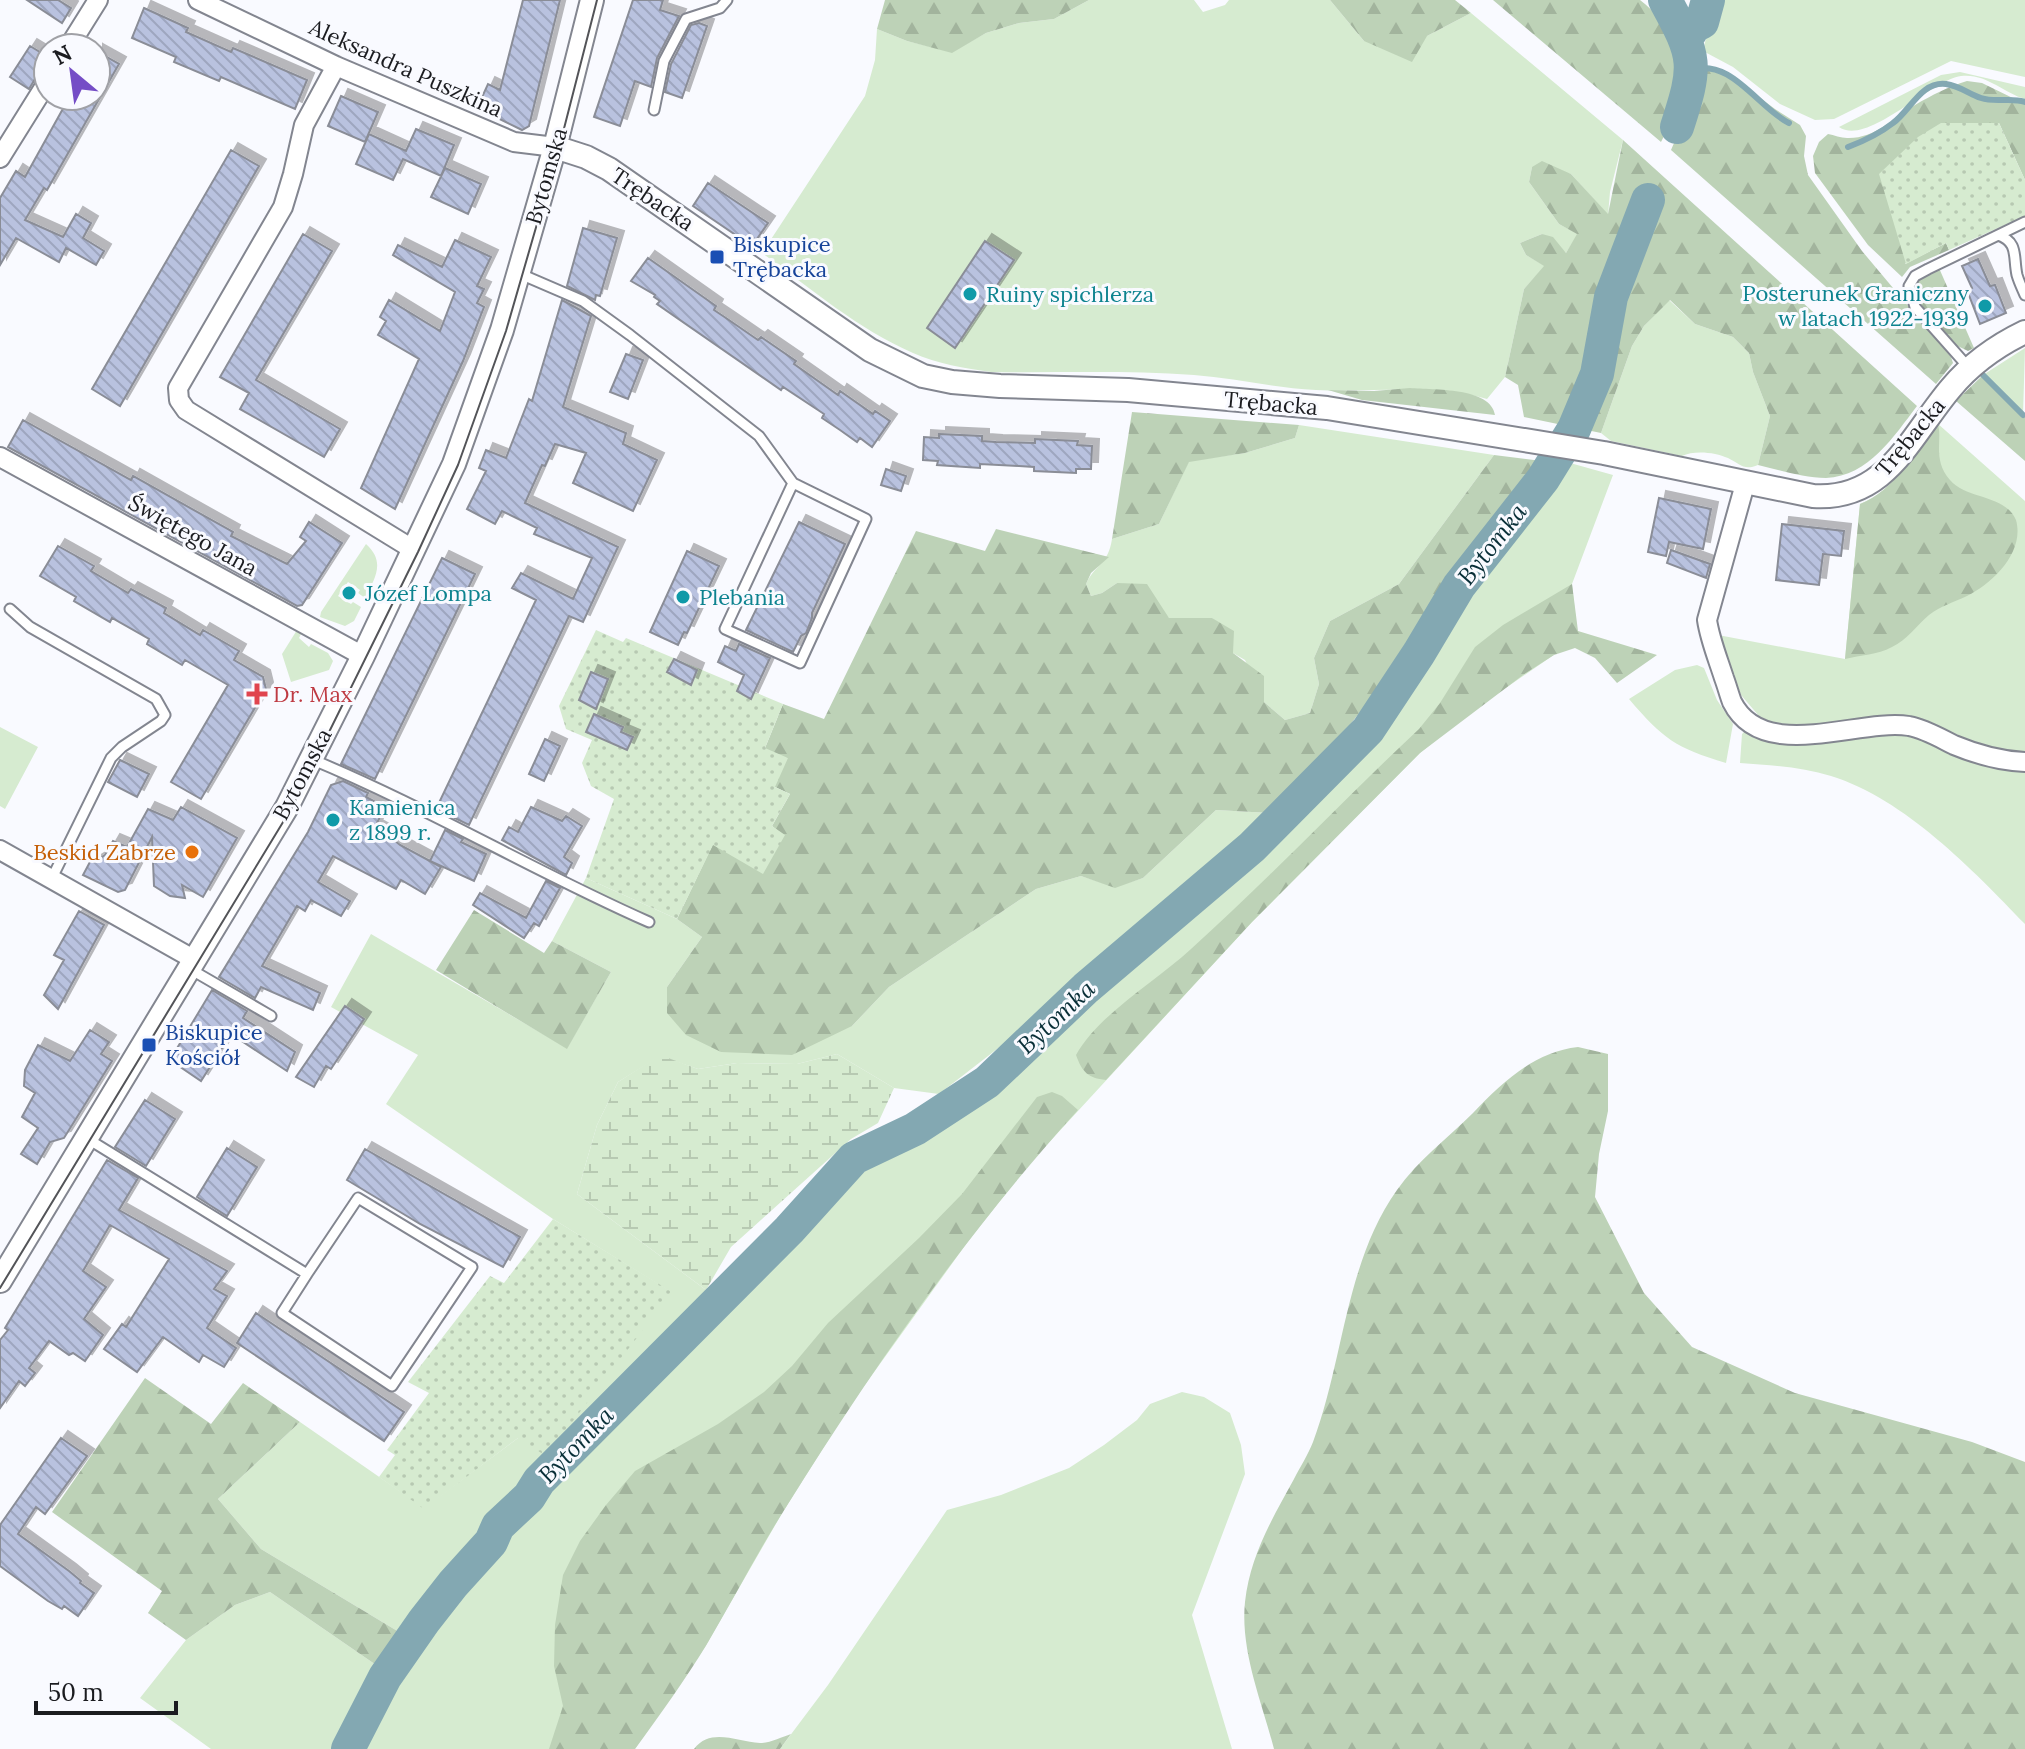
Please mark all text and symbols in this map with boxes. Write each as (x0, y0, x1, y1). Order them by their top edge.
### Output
street label: Aleksandra Puszkina (304, 12, 507, 123)
north arrow (32, 32, 112, 112)
text: N (48, 38, 77, 71)
street label: Bytomska (519, 124, 573, 228)
street label: Trębacka (606, 161, 700, 237)
place label: Biskupice Trębacka (733, 230, 831, 283)
marker: Biskupice Trębacka (708, 248, 726, 266)
place label: Posterunek Graniczny w latach 1922-1939 (1742, 279, 1969, 332)
place label: Ruiny spichlerza (986, 280, 1154, 308)
marker: Ruiny spichlerza (961, 285, 979, 303)
marker: Posterunek Graniczny w latach 1922-1939 (1976, 297, 1994, 315)
street label: Trębacka (1223, 385, 1319, 421)
street label: Trębacka (1869, 392, 1951, 482)
street label: Świętego Jana (124, 488, 262, 582)
water label: Bytomka (1451, 496, 1534, 591)
place label: Józef Lompa (364, 579, 492, 607)
place label: Plebania (699, 583, 785, 611)
marker: Józef Lompa (340, 584, 358, 602)
marker: Plebania (674, 588, 692, 606)
place label: Dr. Max (273, 680, 353, 708)
marker: Dr. Max (248, 685, 266, 703)
street label: Bytomska (266, 723, 338, 825)
place label: Kamienica z 1899 r. (349, 793, 456, 846)
marker: Kamienica z 1899 r. (324, 811, 342, 829)
place label: Beskid Zabrze (33, 838, 176, 866)
marker: Beskid Zabrze (183, 843, 201, 861)
water label: Bytomka (1011, 973, 1102, 1061)
place label: Biskupice Kościół (165, 1018, 263, 1071)
marker: Biskupice Kościół (140, 1036, 158, 1054)
water label: Bytomka (532, 1399, 621, 1490)
scale bar (36, 1665, 176, 1715)
text: 50 m (48, 1677, 104, 1708)

